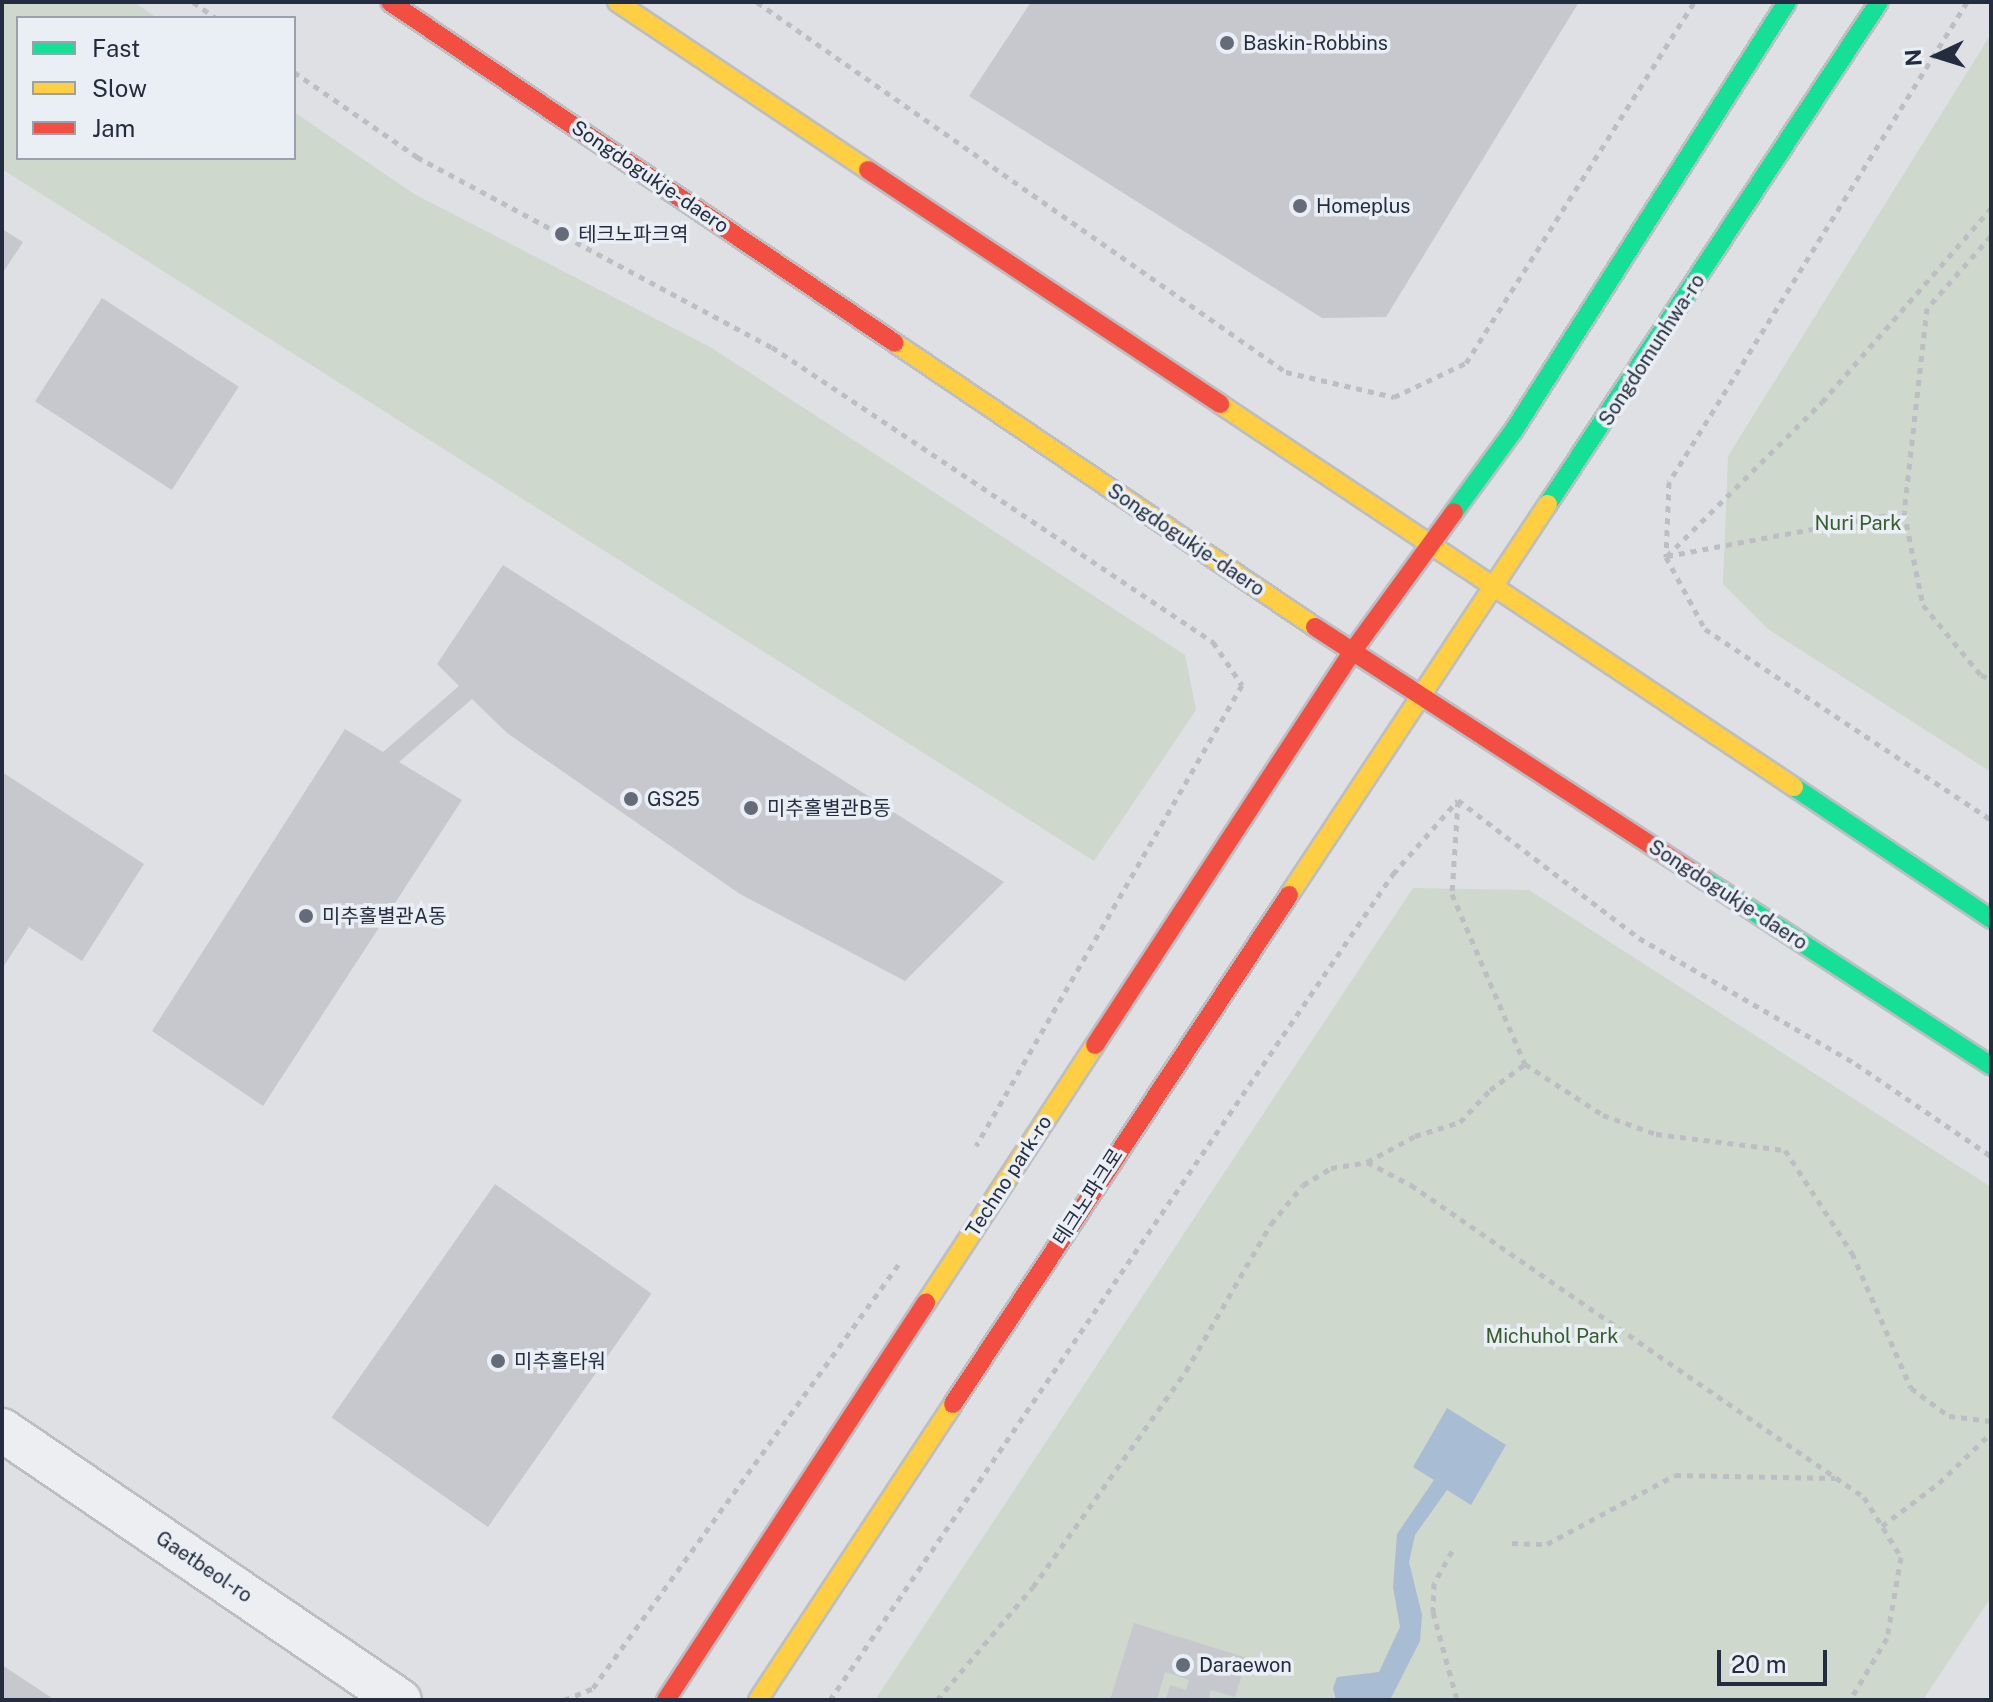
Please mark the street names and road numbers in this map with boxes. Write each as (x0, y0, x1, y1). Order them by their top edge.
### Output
street label: Songdogukje-daero (567, 115, 733, 239)
street label: Songdomunhwa-ro (1594, 270, 1710, 430)
street label: Songdogukje-daero (1103, 478, 1269, 602)
street label: Songdogukje-daero (1644, 835, 1812, 955)
street label: Techno park-ro (961, 1111, 1057, 1241)
street label: 테크노파크로 (1048, 1144, 1128, 1250)
street label: Gaetbeol-ro (151, 1526, 257, 1608)

